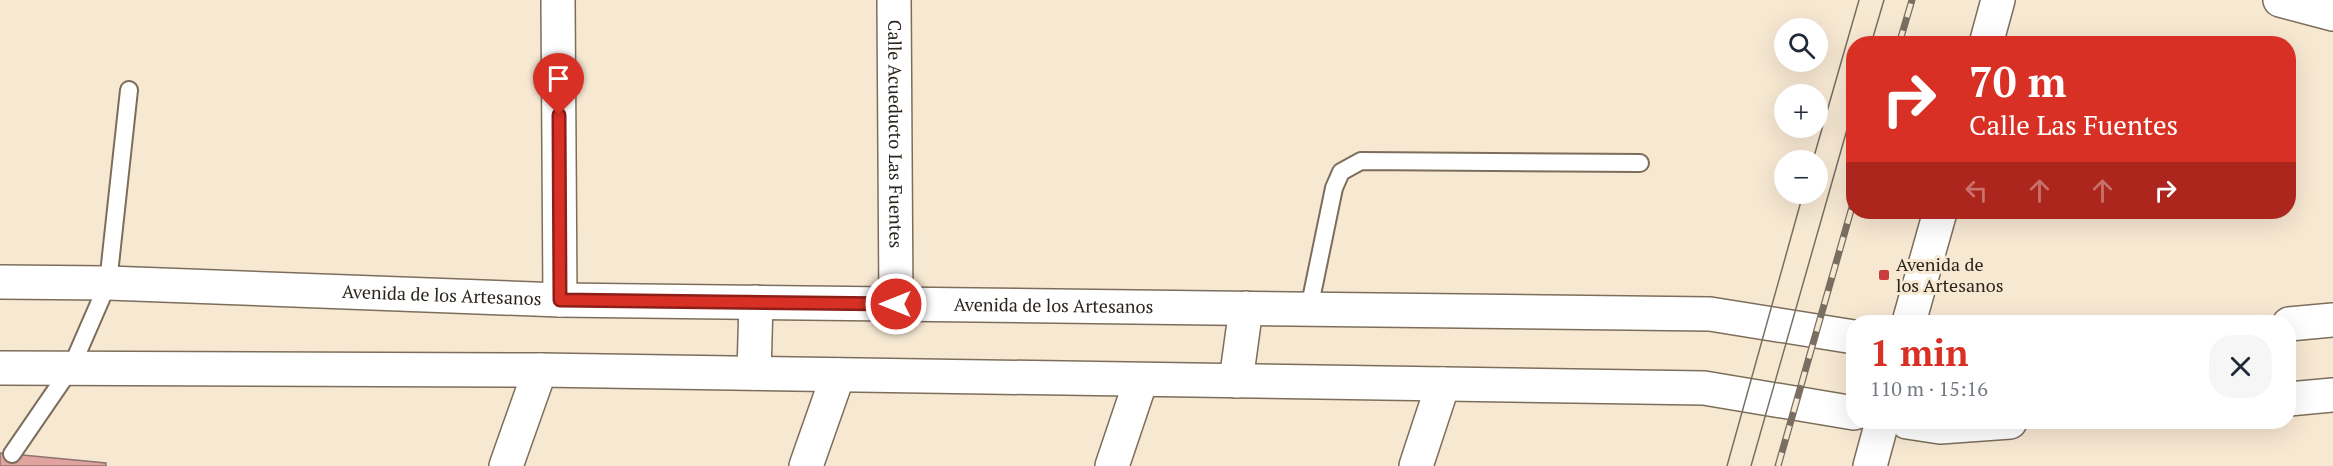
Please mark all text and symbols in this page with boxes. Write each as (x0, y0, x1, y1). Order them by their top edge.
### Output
map controls (1774, 18, 1828, 204)
button: search (1774, 18, 1828, 72)
street label: Calle Acueducto Las Fuentes (883, 20, 909, 248)
pin (533, 53, 584, 115)
text: 70 m (1969, 53, 2067, 109)
icon: right (1870, 60, 1948, 138)
icon: arrive (542, 62, 575, 95)
button: + (1774, 84, 1828, 138)
text: Calle Las Fuentes (1969, 107, 2178, 143)
button: − (1774, 150, 1828, 204)
icon: left (1960, 174, 1993, 207)
icon: ahead (2023, 174, 2056, 207)
icon: ahead (2086, 174, 2119, 207)
icon: right (2149, 174, 2182, 207)
place label: Avenida de los Artesanos (1896, 252, 2003, 297)
marker: Avenida de los Artesanos (1877, 268, 1891, 282)
position arrow (864, 272, 928, 336)
street label: Avenida de los Artesanos (342, 279, 542, 310)
street label: Avenida de los Artesanos (954, 292, 1154, 318)
text: 1 min (1870, 329, 1968, 376)
button: close (2209, 335, 2272, 398)
text: 110 m · 15:16 (1870, 375, 1988, 402)

